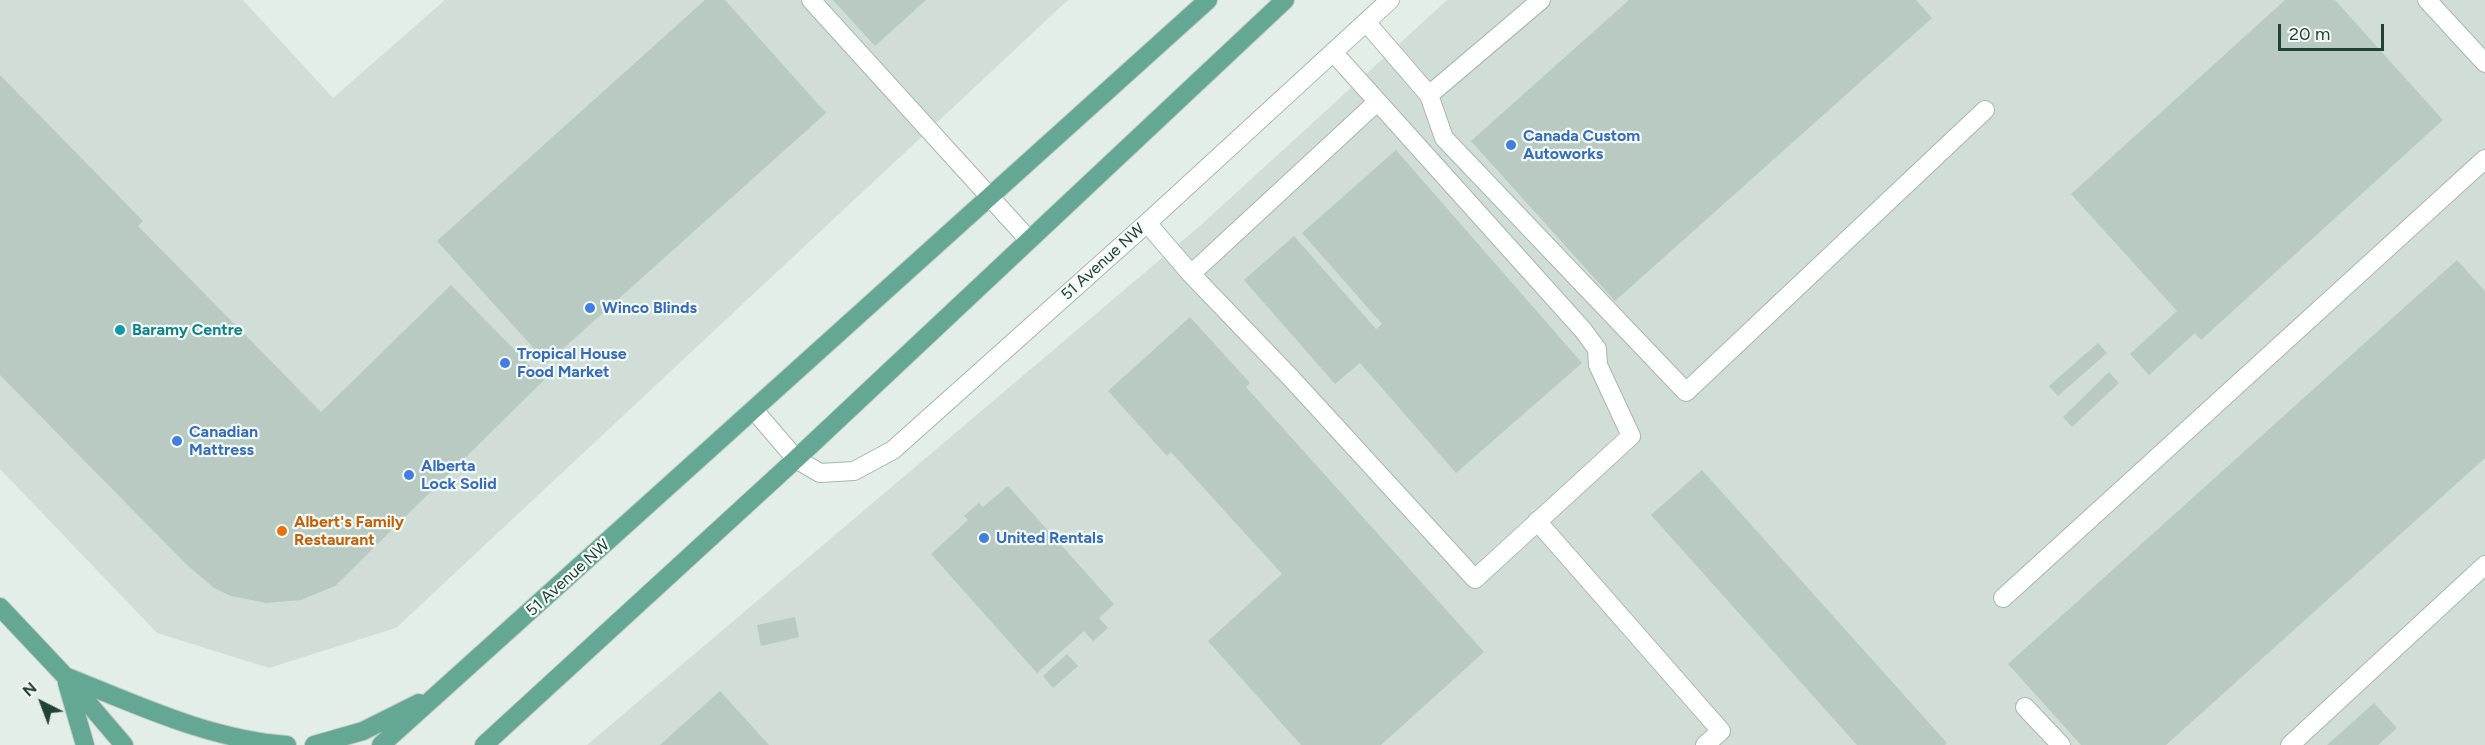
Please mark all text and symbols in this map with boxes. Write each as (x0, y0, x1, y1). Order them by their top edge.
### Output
scale bar (2281, 12, 2388, 50)
text: 20 m (2289, 23, 2330, 45)
place label: Canada Custom Autoworks (1523, 126, 1640, 164)
marker: Canada Custom Autoworks (1504, 138, 1518, 152)
street label: 51 Avenue NW (1057, 220, 1149, 304)
place label: Winco Blinds (602, 298, 697, 318)
marker: Winco Blinds (583, 301, 597, 315)
place label: Baramy Centre (132, 320, 243, 340)
marker: Baramy Centre (113, 323, 127, 337)
place label: Tropical House Food Market (517, 344, 627, 382)
marker: Tropical House Food Market (498, 356, 512, 370)
place label: Canadian Mattress (189, 422, 258, 460)
marker: Canadian Mattress (170, 434, 184, 448)
place label: Alberta Lock Solid (421, 456, 497, 494)
marker: Alberta Lock Solid (402, 468, 416, 482)
place label: Albert's Family Restaurant (294, 512, 404, 550)
marker: Albert's Family Restaurant (275, 524, 289, 538)
place label: United Rentals (996, 528, 1104, 548)
marker: United Rentals (977, 531, 991, 545)
street label: 51 Avenue NW (522, 536, 614, 620)
north arrow (12, 673, 72, 733)
text: N (19, 678, 41, 700)

